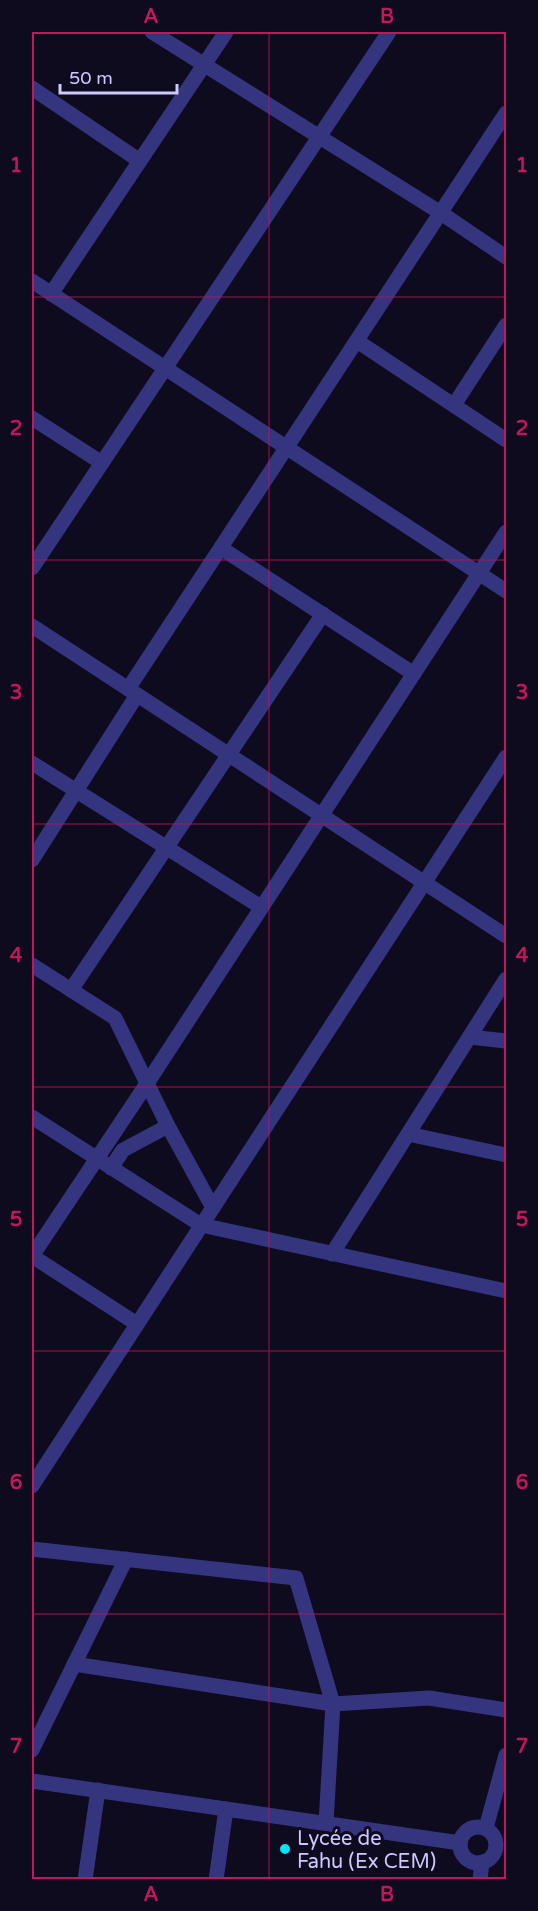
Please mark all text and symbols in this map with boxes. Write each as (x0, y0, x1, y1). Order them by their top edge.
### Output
text: A (144, 5, 159, 29)
text: B (380, 5, 394, 29)
scale bar (60, 57, 177, 95)
text: 50 m (69, 67, 113, 89)
text: 1 (10, 154, 22, 178)
text: 1 (516, 154, 528, 178)
text: 2 (10, 417, 22, 441)
text: 2 (516, 417, 528, 441)
text: 3 (10, 681, 22, 705)
text: 3 (516, 681, 528, 705)
text: 4 (10, 944, 23, 968)
text: 4 (516, 944, 529, 968)
text: 5 (10, 1208, 22, 1232)
text: 5 (516, 1208, 528, 1232)
text: 6 (10, 1471, 22, 1495)
text: 6 (516, 1471, 528, 1495)
text: 7 (10, 1735, 22, 1759)
text: 7 (516, 1735, 528, 1759)
place label: Lycée de Fahu (Ex CEM) (297, 1827, 436, 1874)
marker: Lycée de Fahu (Ex CEM) (278, 1842, 292, 1856)
text: A (144, 1883, 159, 1907)
text: B (380, 1883, 394, 1907)

